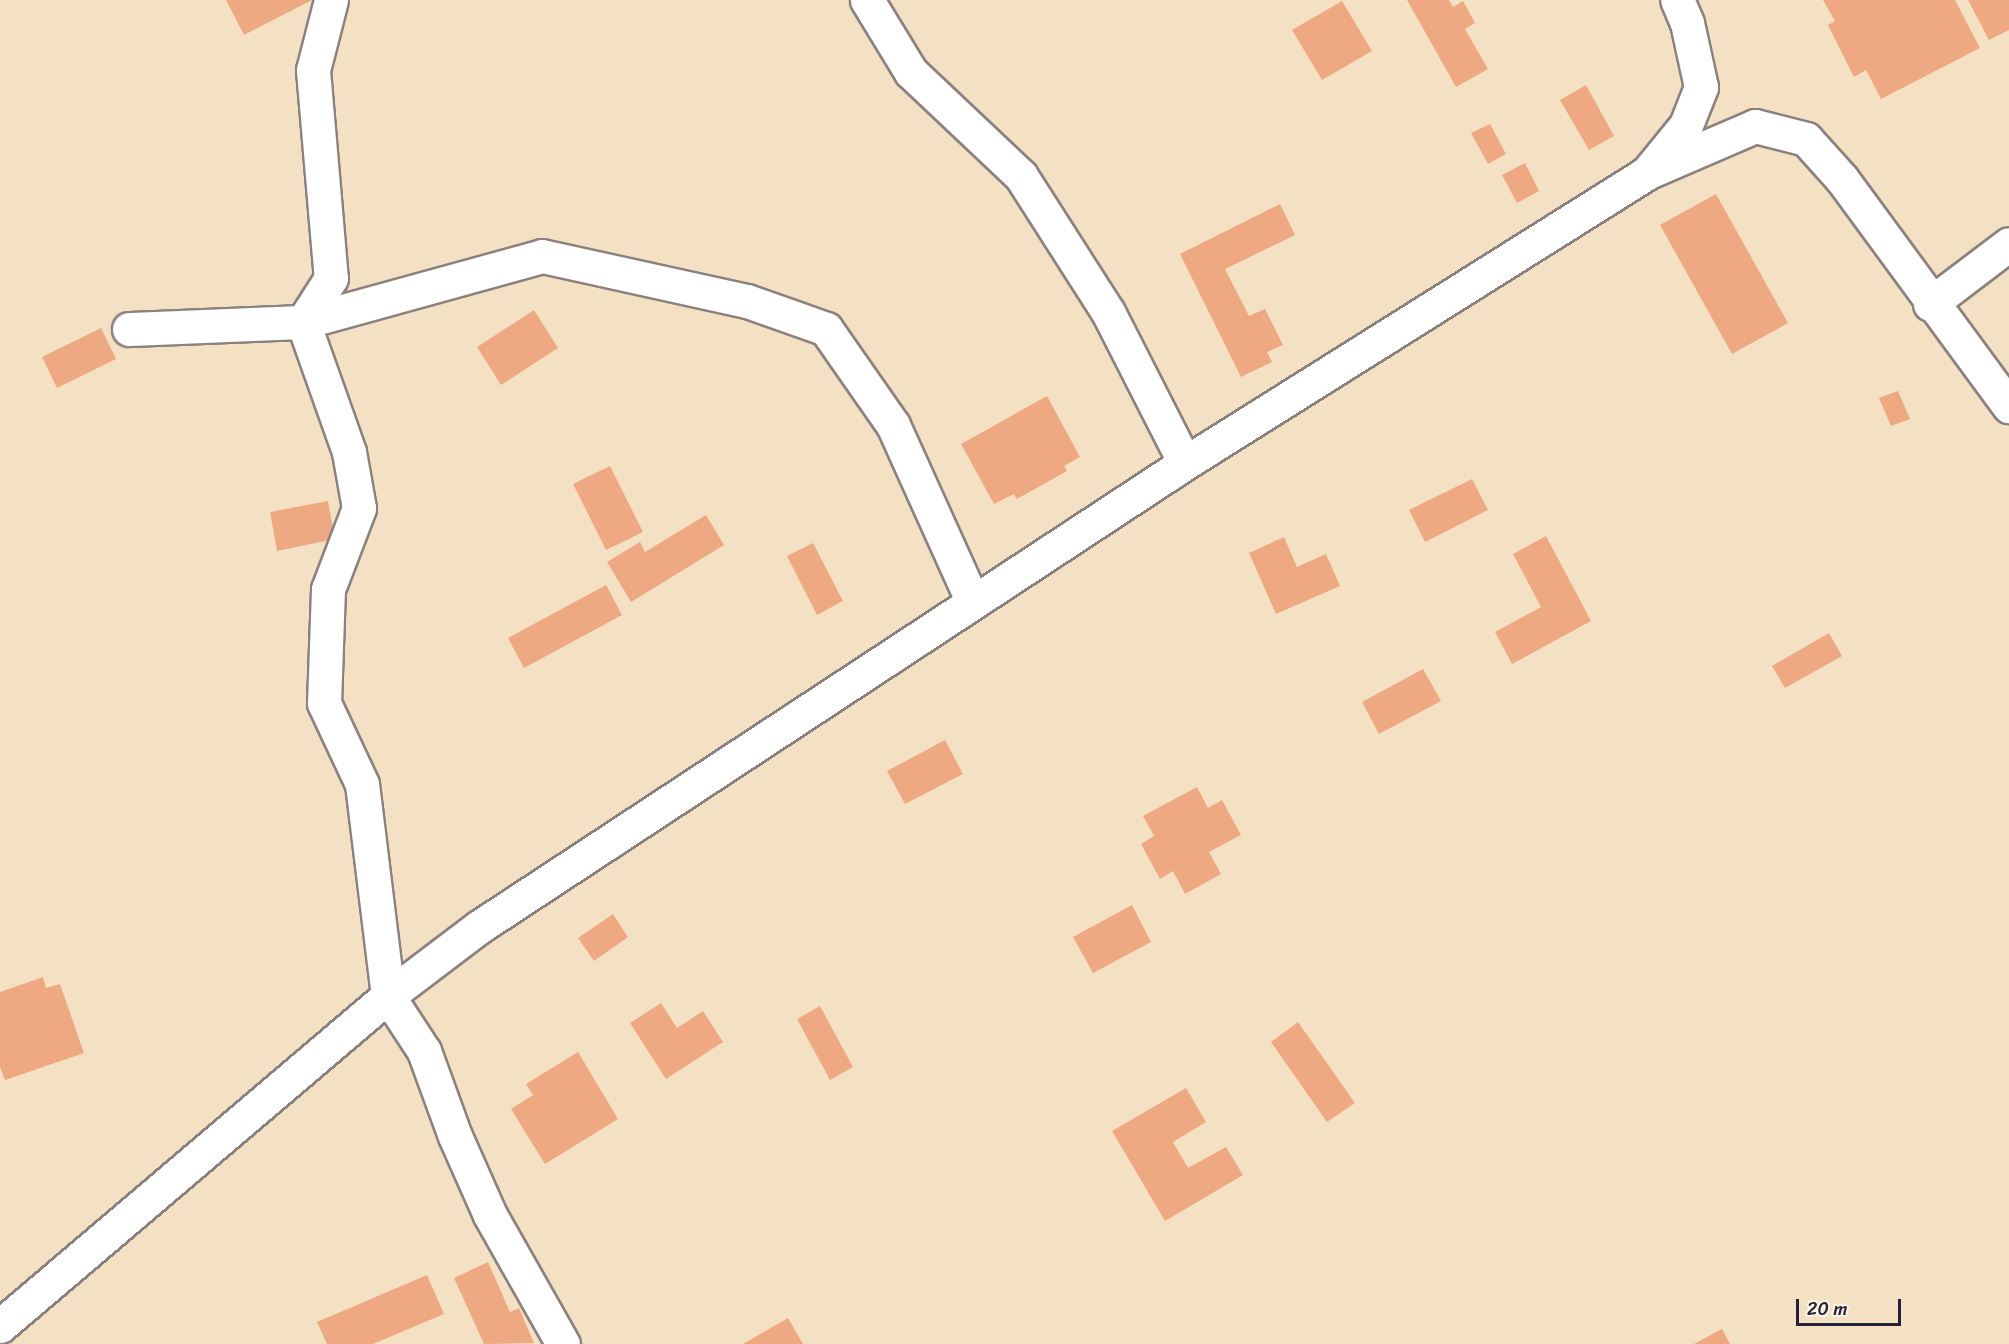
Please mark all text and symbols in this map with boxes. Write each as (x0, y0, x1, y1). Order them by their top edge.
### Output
scale bar (1799, 1287, 1904, 1325)
text: 20 m (1807, 1293, 1847, 1325)

